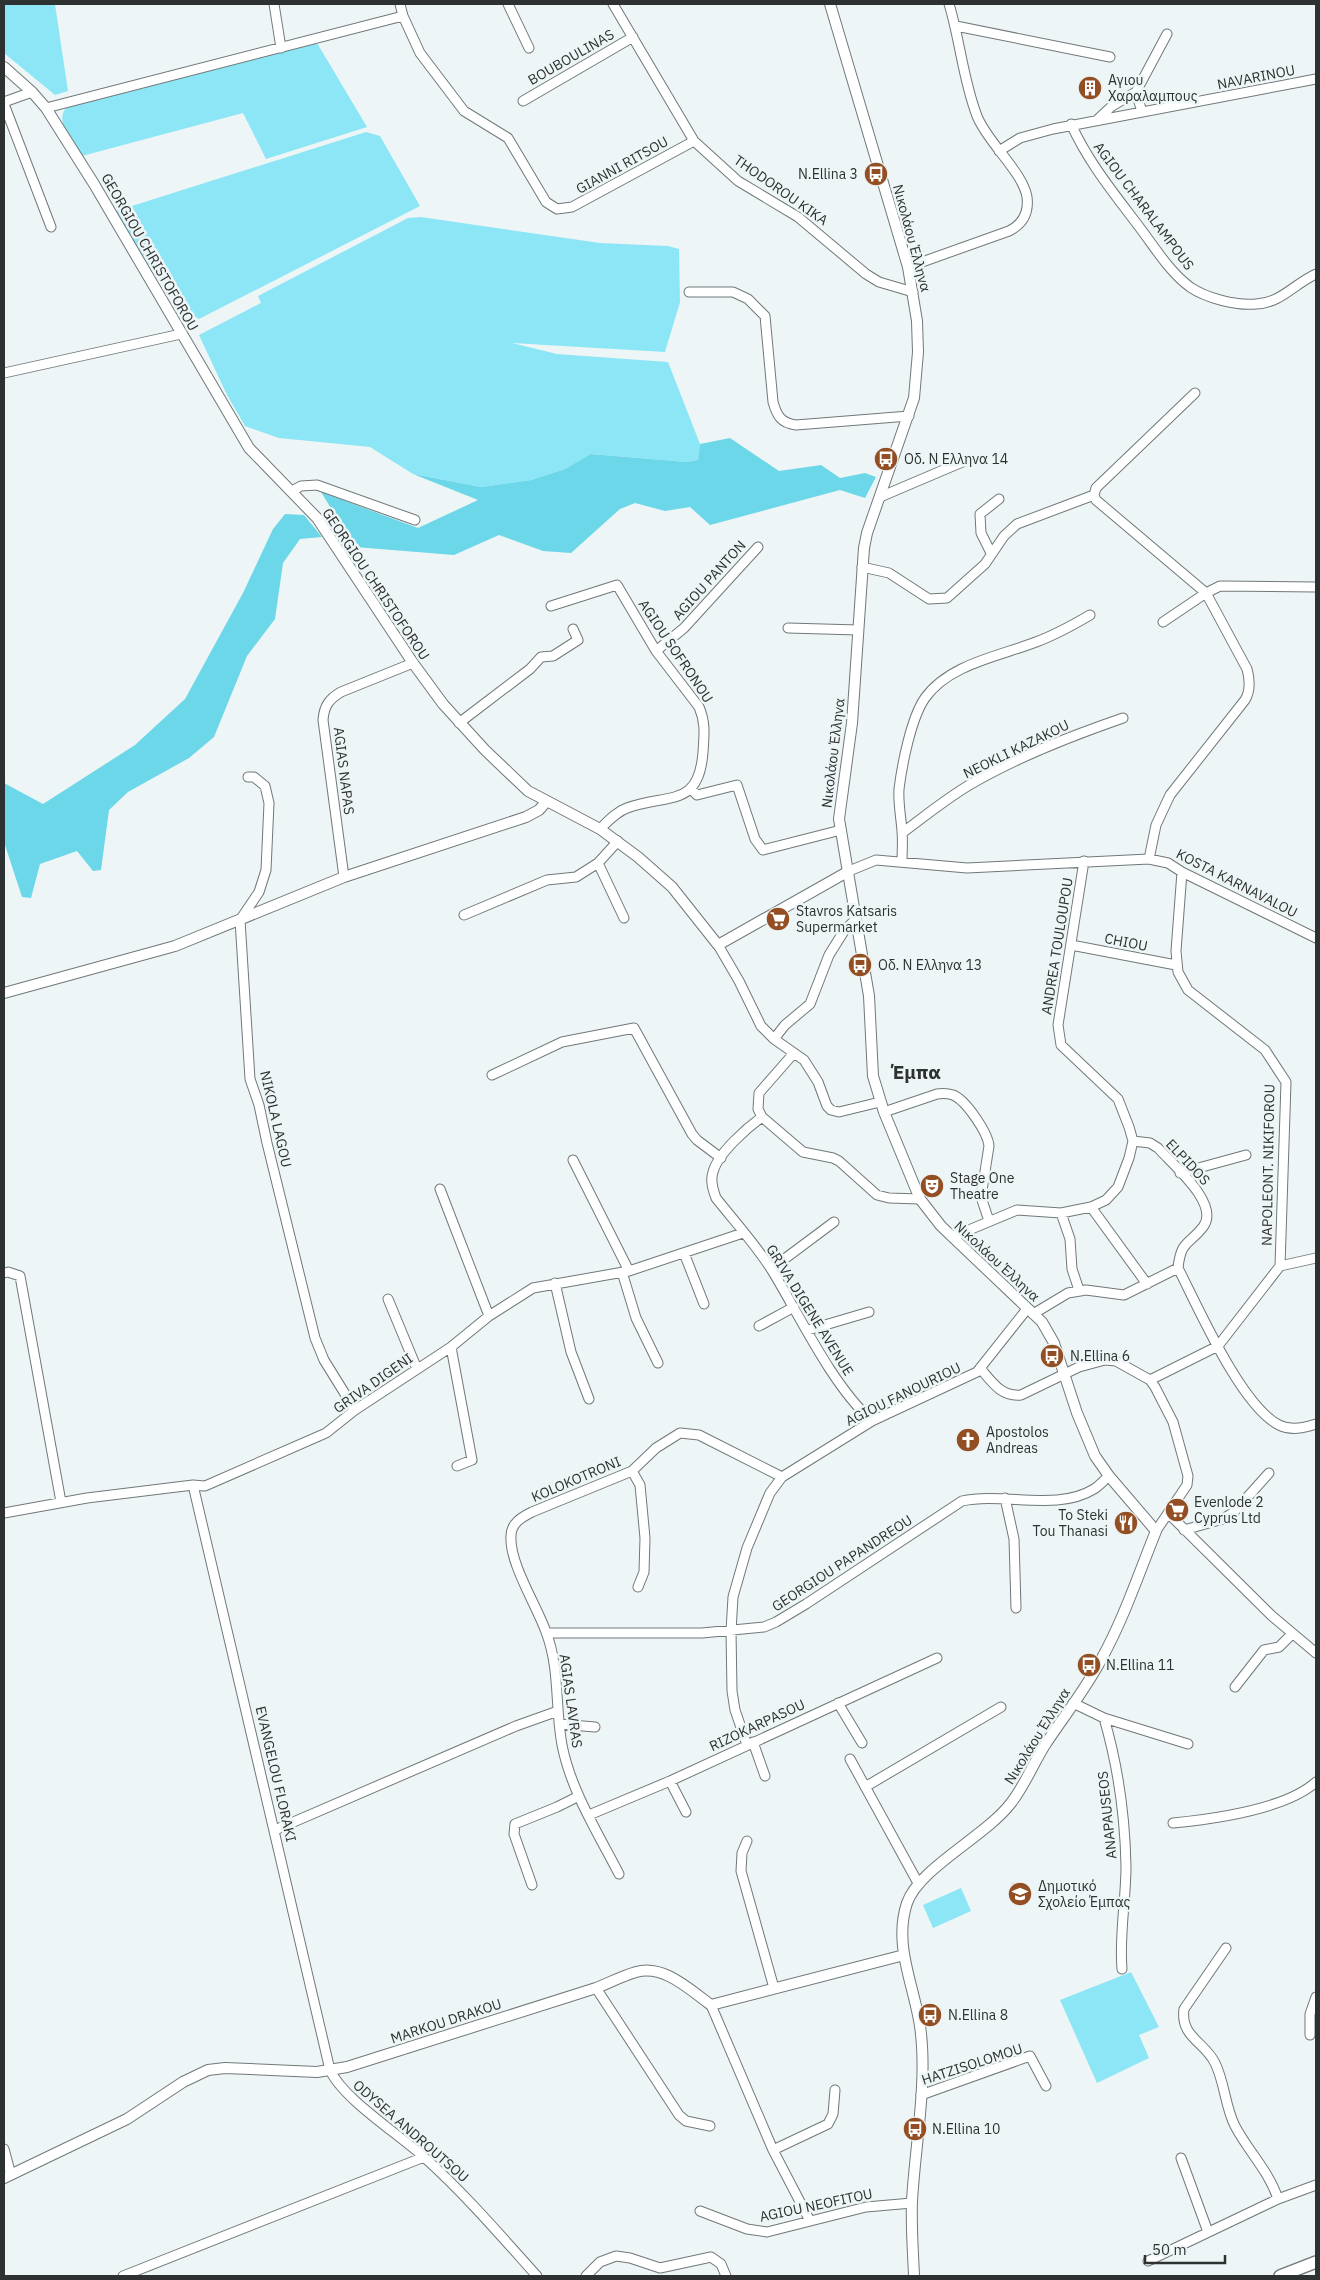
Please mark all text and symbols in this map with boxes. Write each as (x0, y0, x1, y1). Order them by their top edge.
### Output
street label: BOUBOULINAS (525, 25, 617, 89)
street label: NAVARINOU (1215, 61, 1297, 93)
place label: Αγιου Χαραλαμπους (1108, 71, 1198, 105)
building icon: Αγιου Χαραλαμπους (1077, 75, 1103, 101)
street label: GIANNI RITSOU (573, 132, 671, 198)
street label: AGIOU CHARALAMPOUS (1090, 138, 1198, 274)
street label: THODOROU KIKA (730, 151, 832, 229)
bus stop icon: N.Ellina 3 (863, 161, 889, 187)
place label: N.Ellina 3 (798, 165, 858, 183)
street label: GEORGIOU CHRISTOFOROU (97, 170, 203, 334)
street label: Νικολάου Έλληνα (889, 182, 935, 294)
bus stop icon: Οδ. Ν Ελληνα 14 (873, 446, 899, 472)
place label: Οδ. Ν Ελληνα 14 (904, 450, 1008, 468)
street label: GEORGIOU CHRISTOFOROU (318, 505, 434, 663)
street label: AGIOU PANTON (668, 536, 750, 624)
street label: AGIOU SOFRONOU (635, 596, 717, 706)
street label: Νικολάου Έλληνα (817, 697, 849, 809)
street label: NEOKLI KAZAKOU (960, 716, 1072, 782)
street label: AGIAS NAPAS (330, 726, 358, 816)
street label: KOSTA KARNAVALOU (1173, 845, 1301, 921)
street label: ANDREA TOULOUPOU (1037, 876, 1077, 1016)
place label: Stavros Katsaris Supermarket (796, 902, 897, 936)
supermarket icon: Stavros Katsaris Supermarket (765, 906, 791, 932)
street label: CHIOU (1103, 929, 1149, 955)
bus stop icon: Οδ. Ν Ελληνα 13 (847, 952, 873, 978)
place label: Οδ. Ν Ελληνα 13 (878, 956, 982, 974)
district label: Έμπα (890, 1060, 941, 1084)
street label: NIKOLA LAGOU (256, 1069, 296, 1169)
street label: NAPOLEONT. NIKIFOROU (1258, 1084, 1278, 1246)
street label: ELPIDOS (1162, 1135, 1214, 1189)
place label: Stage One Theatre (950, 1169, 1015, 1203)
theatre icon: Stage One Theatre (919, 1173, 945, 1199)
street label: Νικολάου Έλληνα (950, 1217, 1044, 1305)
street label: GRIVA DIGENE AVENUE (762, 1241, 858, 1379)
bus stop icon: N.Ellina 6 (1039, 1343, 1065, 1369)
place label: N.Ellina 6 (1070, 1347, 1130, 1365)
street label: GRIVA DIGENI (330, 1349, 416, 1417)
street label: AGIOU FANOURIOU (842, 1358, 964, 1430)
place label: Apostolos Andreas (986, 1423, 1049, 1457)
church icon: Apostolos Andreas (955, 1427, 981, 1453)
street label: KOLOKOTRONI (529, 1452, 623, 1506)
place label: Evenlode 2 Cyprus Ltd (1194, 1493, 1264, 1527)
supermarket icon: Evenlode 2 Cyprus Ltd (1164, 1497, 1190, 1523)
place label: To Steki Tou Thanasi (1033, 1506, 1108, 1540)
restaurant icon: To Steki Tou Thanasi (1113, 1510, 1139, 1536)
street label: GEORGIOU PAPANDREOU (768, 1511, 916, 1615)
bus stop icon: N.Ellina 11 (1076, 1652, 1102, 1678)
street label: AGIAS LAVRAS (555, 1653, 587, 1749)
place label: N.Ellina 11 (1106, 1656, 1174, 1674)
street label: Νικολάου Έλληνα (1000, 1684, 1074, 1788)
street label: RIZOKARPASOU (706, 1695, 808, 1755)
street label: EVANGELOU FLORAKI (252, 1704, 300, 1844)
street label: ANAPAUSEOS (1093, 1770, 1121, 1860)
place label: Δημοτικό Σχολείο Έμπας (1038, 1877, 1131, 1911)
school or university icon: Δημοτικό Σχολείο Έμπας (1007, 1881, 1033, 1907)
street label: MARKOU DRAKOU (388, 1995, 504, 2047)
bus stop icon: N.Ellina 8 (917, 2002, 943, 2028)
place label: N.Ellina 8 (948, 2006, 1008, 2024)
street label: HATZISOLOMOU (919, 2039, 1025, 2089)
street label: ODYSEA ANDROUTSOU (349, 2076, 473, 2186)
bus stop icon: N.Ellina 10 (902, 2116, 928, 2142)
place label: N.Ellina 10 (932, 2120, 1000, 2138)
street label: AGIOU NEOFITOU (758, 2184, 874, 2226)
scale bar (1145, 2232, 1225, 2264)
text: 50 m (1152, 2240, 1187, 2259)

